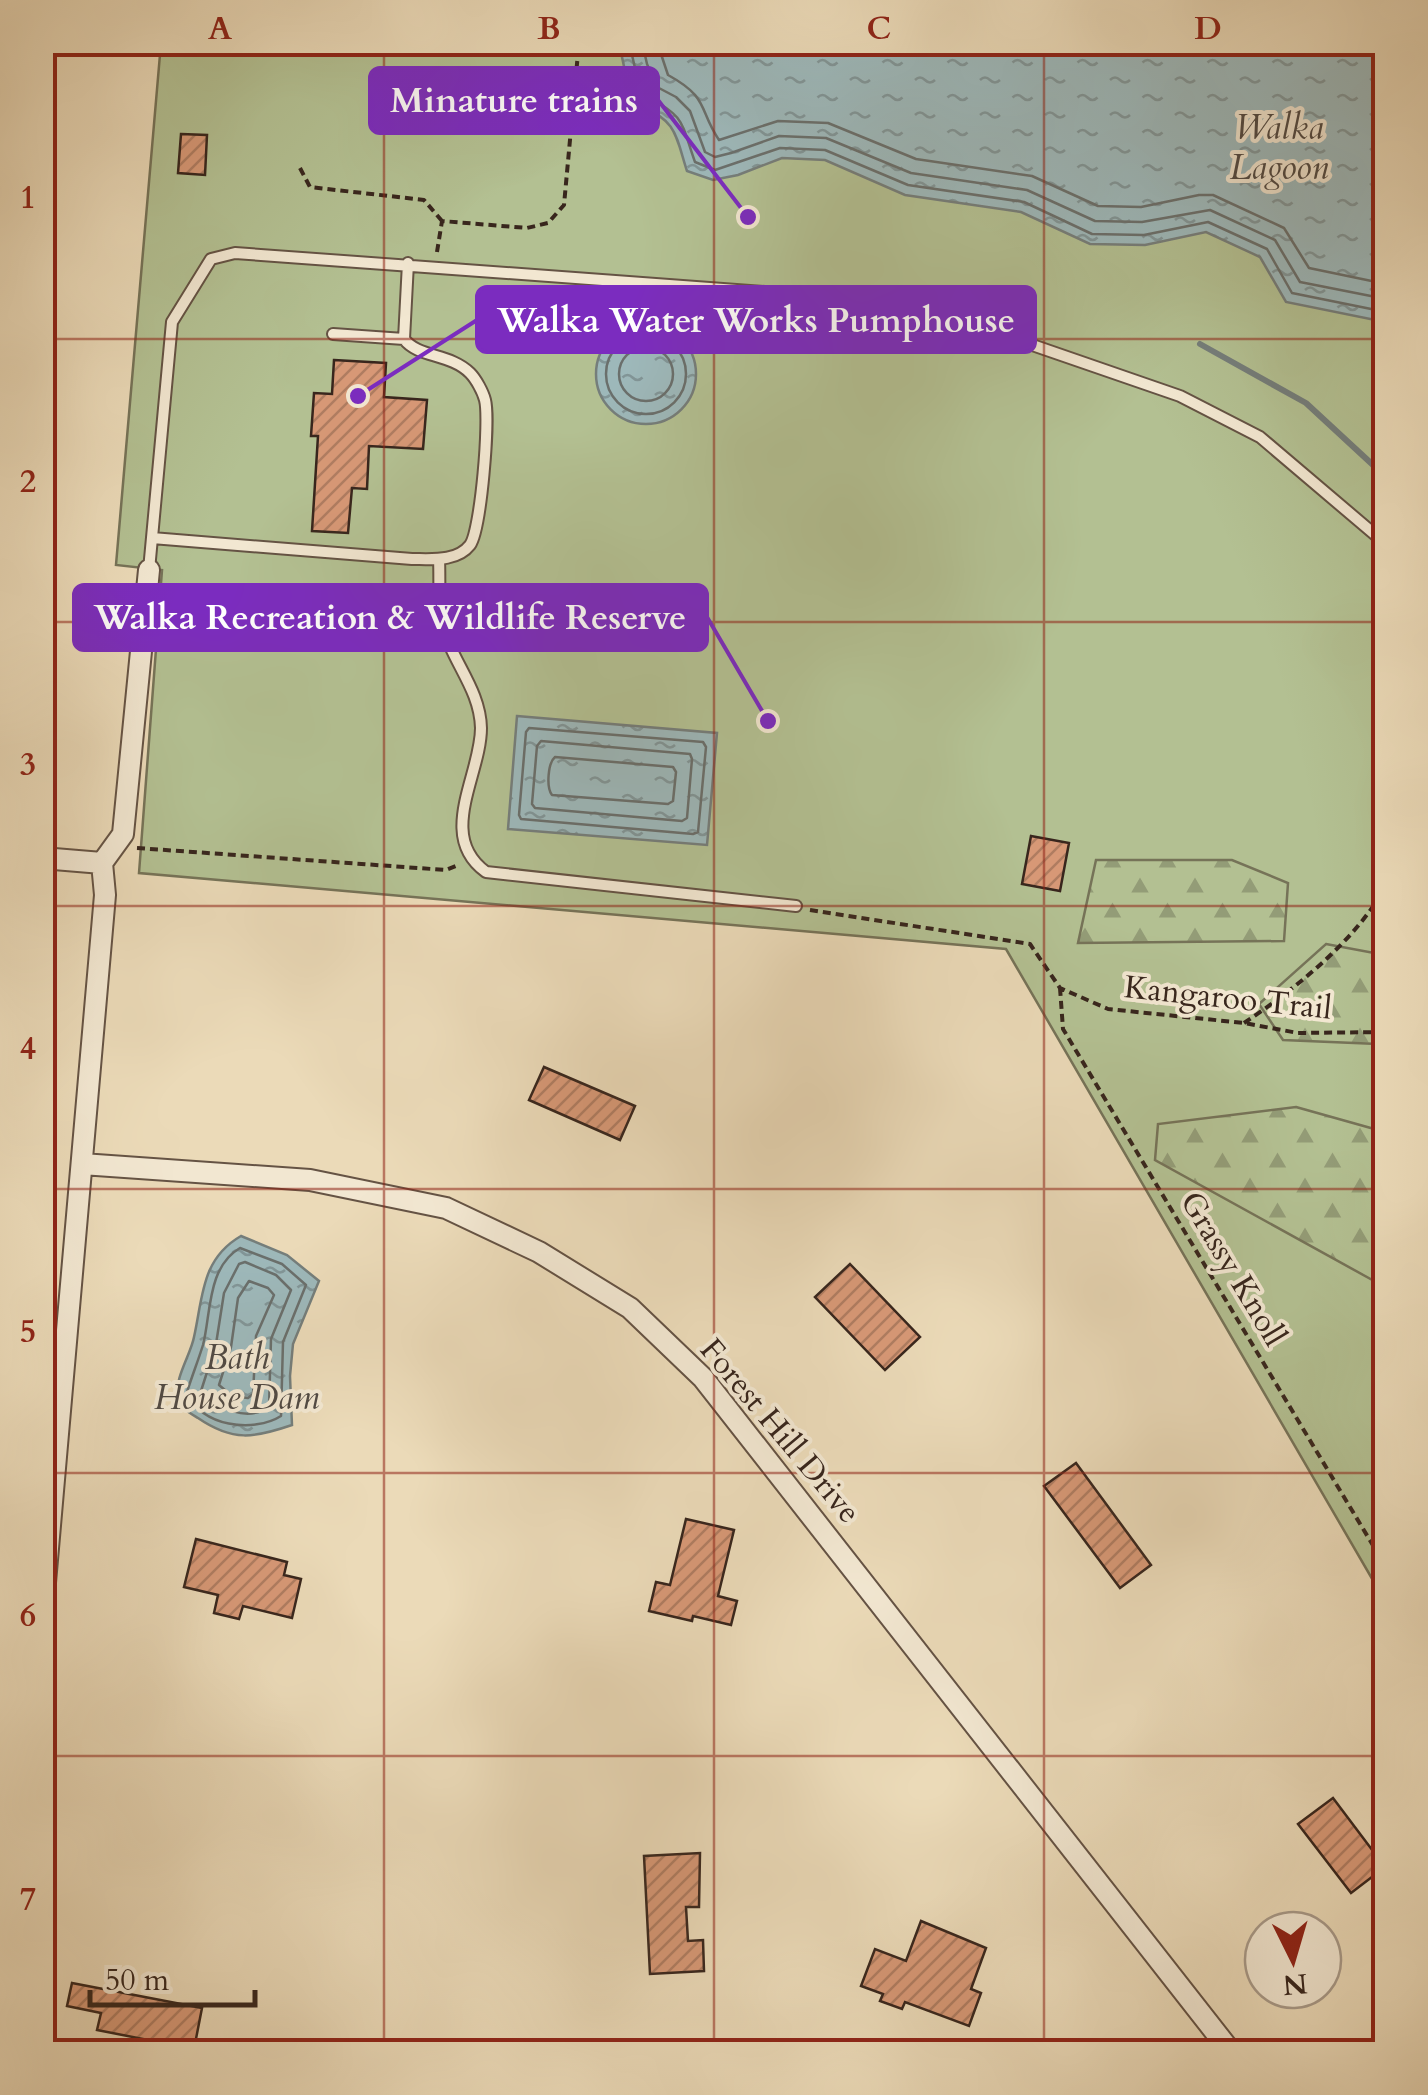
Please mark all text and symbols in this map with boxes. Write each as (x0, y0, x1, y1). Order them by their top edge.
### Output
text: A (208, 7, 232, 51)
text: B (537, 7, 561, 51)
text: C (867, 7, 891, 51)
text: D (1194, 7, 1222, 51)
callout: Minature trains (370, 68, 658, 133)
text: Minature trains (390, 77, 638, 125)
water label: Walka Lagoon (1229, 104, 1329, 192)
text: 1 (20, 176, 36, 220)
callout: Walka Water Works Pumphouse (477, 287, 1035, 352)
text: Walka Water Works Pumphouse (496, 297, 1015, 345)
text: 2 (20, 460, 36, 504)
callout: Walka Recreation & Wildlife Reserve (74, 585, 707, 650)
text: Walka Recreation & Wildlife Reserve (93, 594, 686, 642)
text: 3 (20, 743, 36, 787)
street label: Kangaroo Trail (1122, 965, 1334, 1031)
text: 4 (20, 1027, 36, 1071)
street label: Grassy Knoll (1170, 1183, 1296, 1355)
text: 5 (20, 1310, 36, 1354)
street label: Forest Hill Drive (689, 1329, 871, 1533)
water label: Bath House Dam (154, 1334, 320, 1422)
text: 6 (20, 1594, 36, 1638)
text: 7 (20, 1878, 36, 1922)
north arrow (1243, 1910, 1343, 2010)
scale bar (90, 1945, 255, 2007)
text: 50 m (105, 1960, 170, 2001)
text: N (1281, 1964, 1309, 2004)

